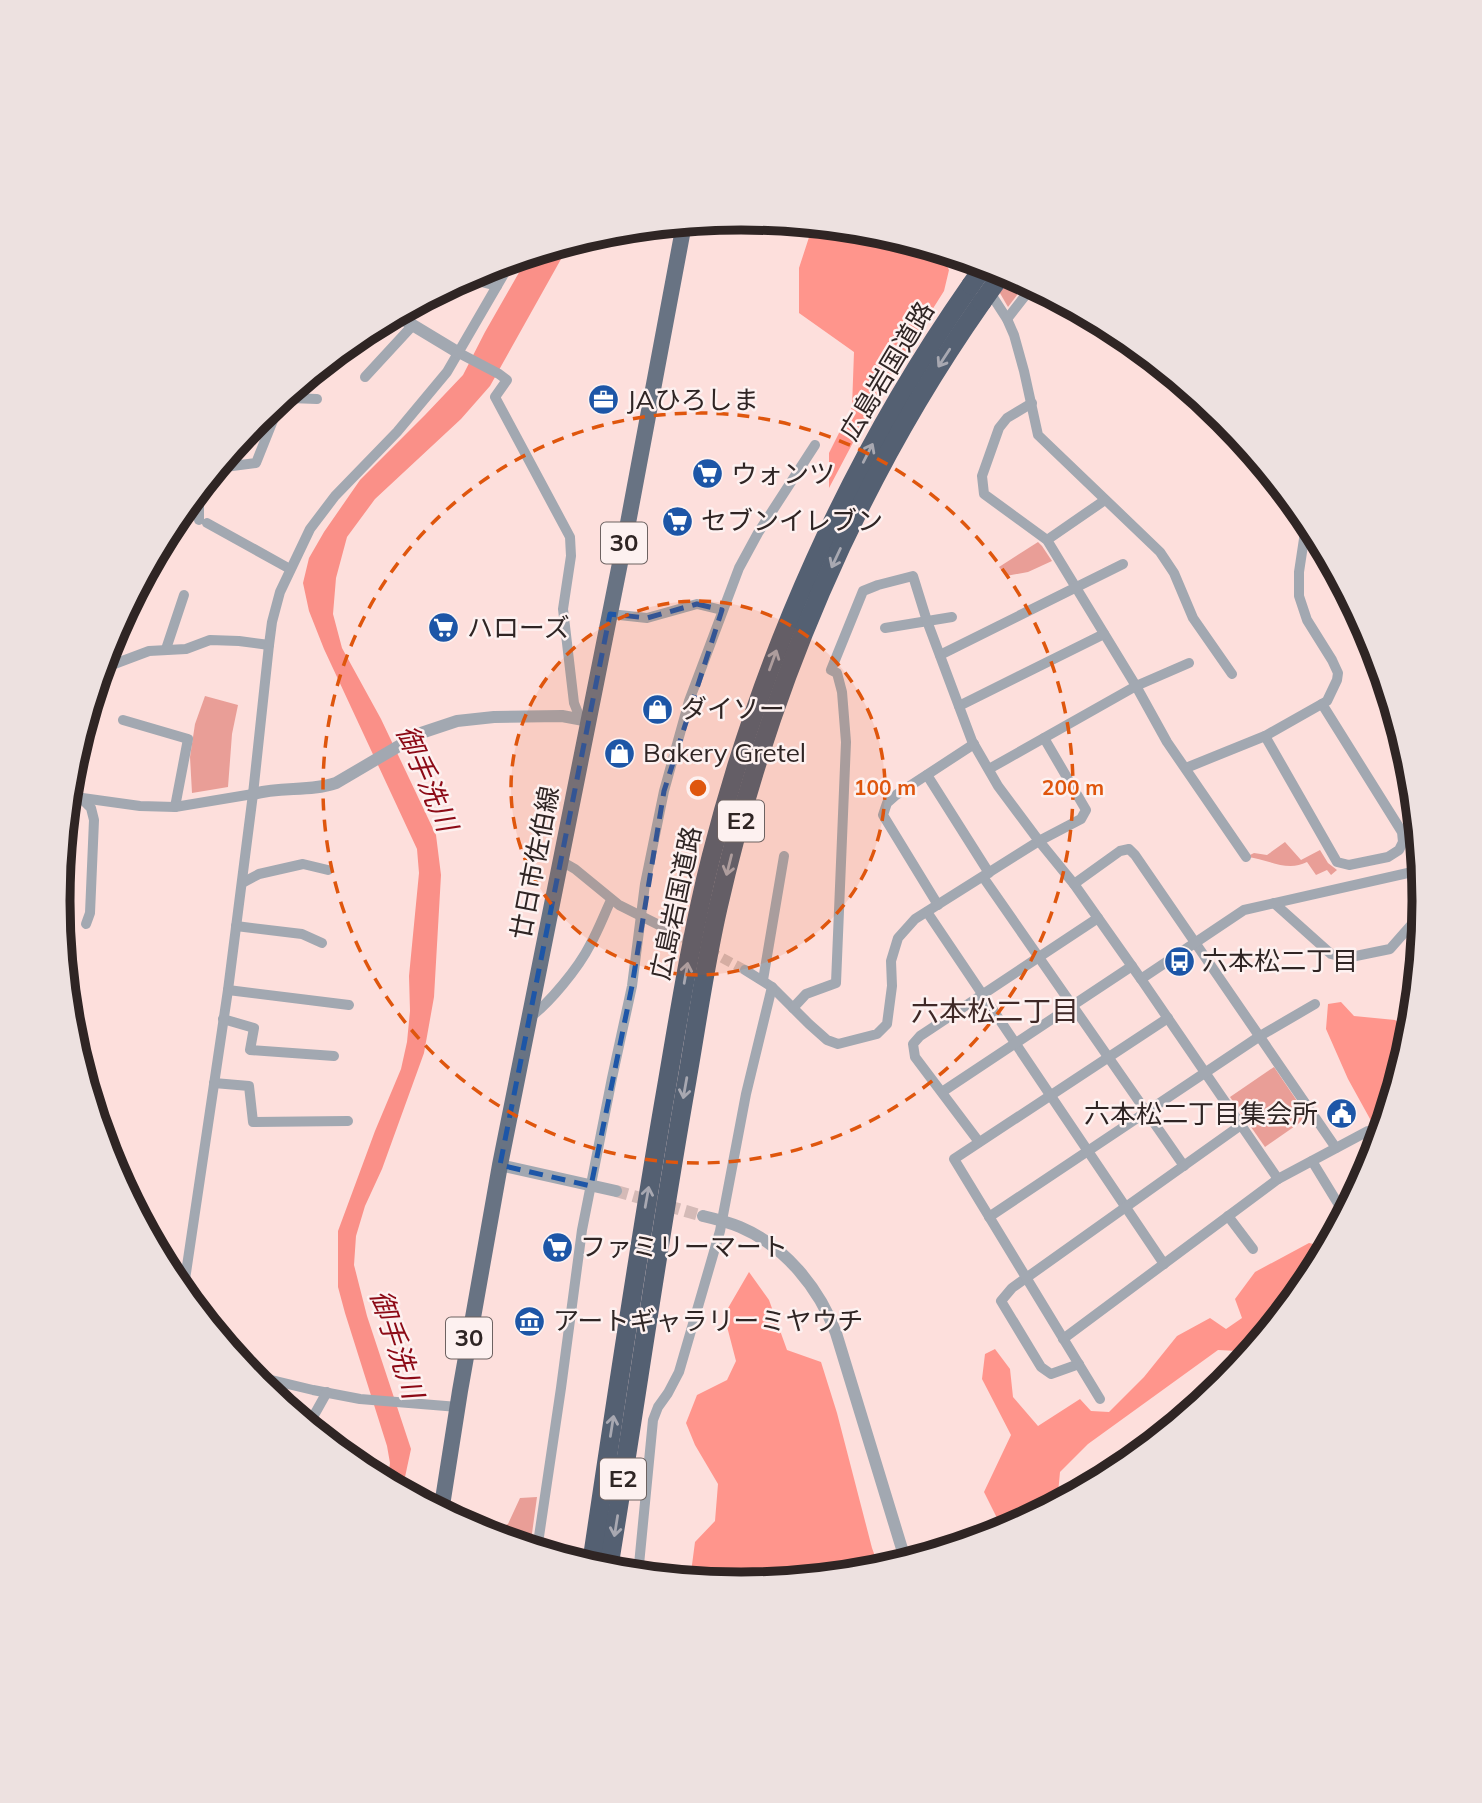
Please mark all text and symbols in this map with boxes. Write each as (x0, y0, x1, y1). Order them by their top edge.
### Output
street label: 広島岩国道路 (832, 295, 941, 446)
one-way arrow (937, 348, 951, 367)
office icon: JAひろしま (587, 383, 621, 417)
place label: JAひろしま (627, 383, 759, 416)
one-way arrow (862, 443, 875, 464)
supermarket icon: ウォンツ (691, 457, 725, 491)
place label: ウォンツ (731, 457, 835, 490)
supermarket icon: セブンイレブン (661, 504, 695, 538)
place label: セブンイレブン (701, 504, 883, 537)
road number: 30 (601, 522, 647, 564)
one-way arrow (829, 547, 842, 568)
supermarket icon: ハローズ (427, 611, 461, 645)
place label: ハローズ (467, 611, 570, 644)
one-way arrow (768, 649, 780, 671)
shop icon: ダイソー (641, 692, 675, 726)
place label: ダイソー (681, 692, 785, 725)
water label: 御手洗川 (389, 719, 467, 839)
shop icon: Bakery Gretel (603, 736, 637, 770)
place label: Bakery Gretel (643, 736, 806, 769)
text: 100 m (854, 774, 916, 800)
text: 200 m (1042, 774, 1104, 800)
centre of rings (686, 776, 710, 800)
street label: 廿日市佐伯線 (503, 783, 566, 943)
road number: E2 (718, 800, 764, 842)
street label: 広島岩国道路 (643, 823, 708, 983)
one-way arrow (722, 853, 735, 876)
bus stop icon: 六本松二丁目 (1162, 944, 1196, 978)
place label: 六本松二丁目 (1202, 944, 1358, 977)
one-way arrow (680, 962, 694, 985)
district label: 六本松二丁目 (911, 993, 1079, 1028)
one-way arrow (678, 1076, 691, 1099)
place label: 六本松二丁目集会所 (1084, 1097, 1318, 1130)
public building icon: 六本松二丁目集会所 (1324, 1097, 1358, 1131)
one-way arrow (641, 1186, 654, 1209)
supermarket icon: ファミリーマート (540, 1230, 574, 1264)
place label: ファミリーマート (580, 1230, 788, 1263)
water label: 御手洗川 (364, 1285, 432, 1405)
museum icon: アートギャラリーミヤウチ (513, 1304, 547, 1338)
place label: アートギャラリーミヤウチ (553, 1304, 863, 1337)
road number: 30 (446, 1318, 492, 1358)
one-way arrow (606, 1416, 619, 1438)
road number: E2 (600, 1458, 646, 1499)
one-way arrow (609, 1514, 622, 1537)

